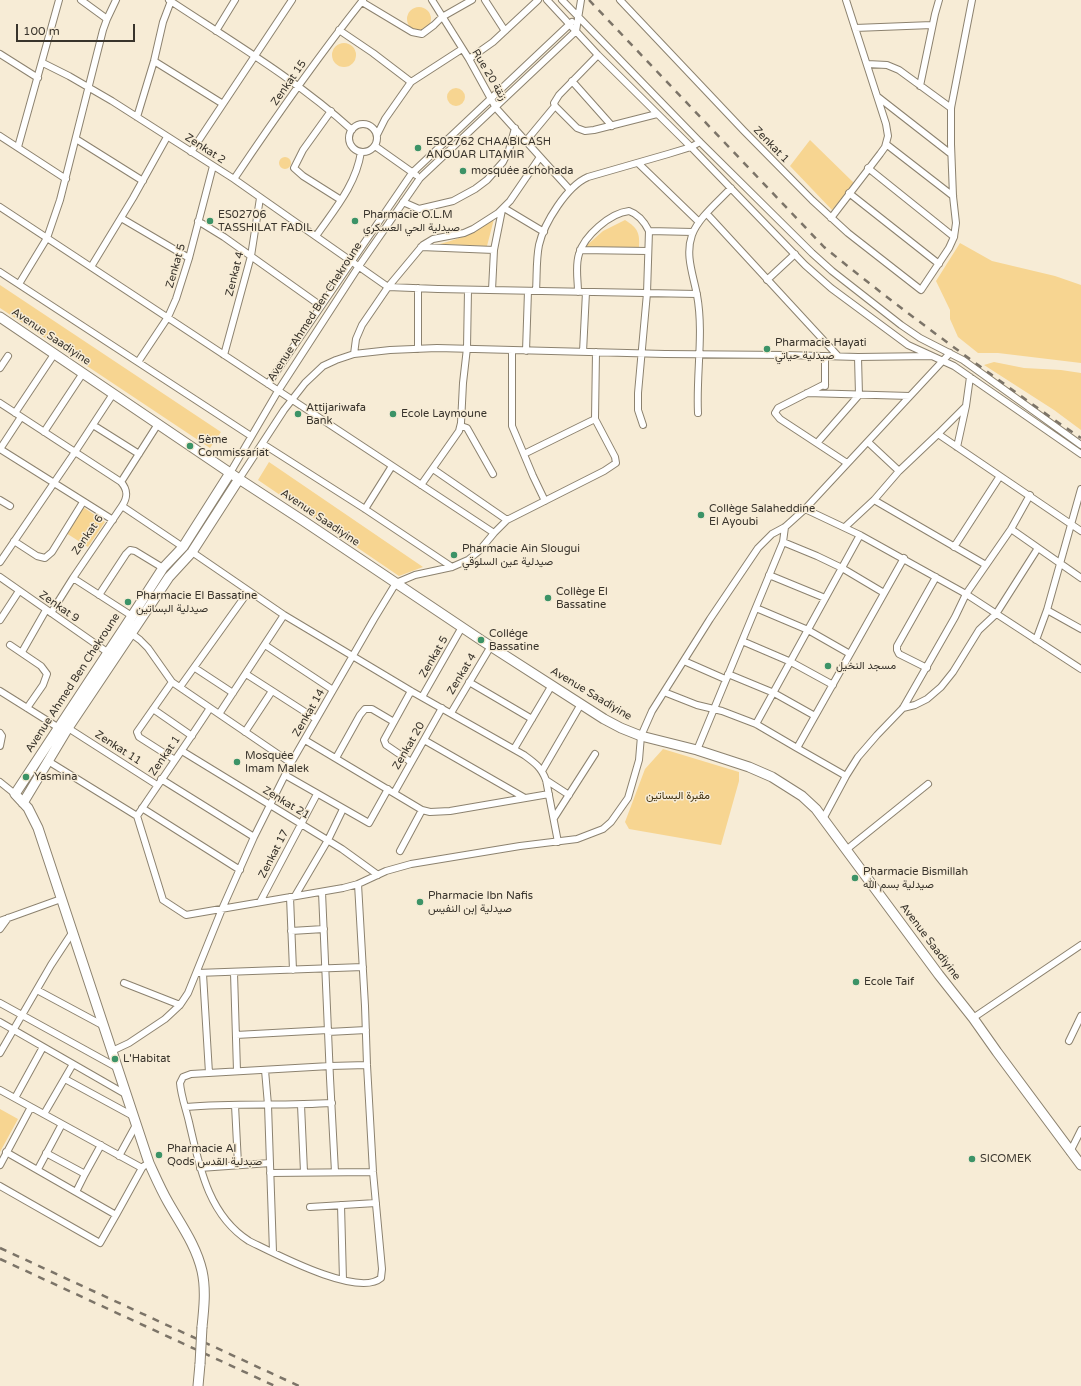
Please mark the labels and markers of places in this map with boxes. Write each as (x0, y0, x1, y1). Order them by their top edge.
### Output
place label: ES02762 CHAABICASH ANOUAR LITAMIR (426, 135, 551, 161)
marker: ES02762 CHAABICASH ANOUAR LITAMIR (413, 143, 423, 153)
place label: mosquée achohada (471, 164, 573, 178)
marker: mosquée achohada (458, 166, 468, 176)
place label: ES02706 TASSHILAT FADIL (218, 208, 312, 234)
place label: Pharmacie O.L.M صيدلية الحي العسكري (363, 208, 460, 234)
marker: ES02706 TASSHILAT FADIL (205, 216, 215, 226)
marker: Pharmacie O.L.M صيدلية الحي العسكري (350, 216, 360, 226)
place label: Pharmacie Hayati صيدلية حياتي (775, 336, 867, 362)
marker: Pharmacie Hayati صيدلية حياتي (762, 344, 772, 354)
place label: Attijariwafa Bank (306, 401, 366, 427)
place label: Ecole Laymoune (401, 407, 487, 421)
marker: Attijariwafa Bank (293, 409, 303, 419)
marker: Ecole Laymoune (388, 409, 398, 419)
place label: 5ème Commissariat (198, 433, 269, 459)
marker: 5ème Commissariat (185, 441, 195, 451)
place label: Collège Salaheddine El Ayoubi (709, 502, 815, 528)
marker: Collège Salaheddine El Ayoubi (696, 510, 706, 520)
place label: Pharmacie Ain Slougui صيدلية عين السلوقي (462, 542, 580, 568)
marker: Pharmacie Ain Slougui صيدلية عين السلوقي (449, 550, 459, 560)
place label: Collège El Bassatine (556, 585, 608, 611)
place label: Pharmacie El Bassatine صيدلية البساتين (136, 589, 257, 615)
marker: Collège El Bassatine (543, 593, 553, 603)
marker: Pharmacie El Bassatine صيدلية البساتين (123, 597, 133, 607)
place label: Collége Bassatine (489, 627, 539, 653)
marker: Collége Bassatine (476, 635, 486, 645)
place label: مسجد النخيل (836, 659, 896, 673)
marker: مسجد النخيل (823, 661, 833, 671)
place label: Mosquée Imam Malek (245, 749, 309, 775)
marker: Mosquée Imam Malek (232, 757, 242, 767)
place label: Yasmina (34, 770, 77, 784)
marker: Yasmina (21, 772, 31, 782)
place label: Pharmacie Bismillah صيدلية بسم الله (863, 865, 968, 891)
marker: Pharmacie Bismillah صيدلية بسم الله (850, 873, 860, 883)
place label: Pharmacie Ibn Nafis صيدلية إبن النفيس (428, 889, 533, 915)
marker: Pharmacie Ibn Nafis صيدلية إبن النفيس (415, 897, 425, 907)
place label: Ecole Taif (864, 975, 914, 989)
marker: Ecole Taif (851, 977, 861, 987)
place label: L'Habitat (123, 1052, 170, 1066)
marker: L'Habitat (110, 1054, 120, 1064)
place label: Pharmacie Al Qods صبدلية القدس (167, 1142, 262, 1168)
marker: Pharmacie Al Qods صبدلية القدس (154, 1150, 164, 1160)
place label: SICOMEK (980, 1152, 1031, 1166)
marker: SICOMEK (967, 1154, 977, 1164)

